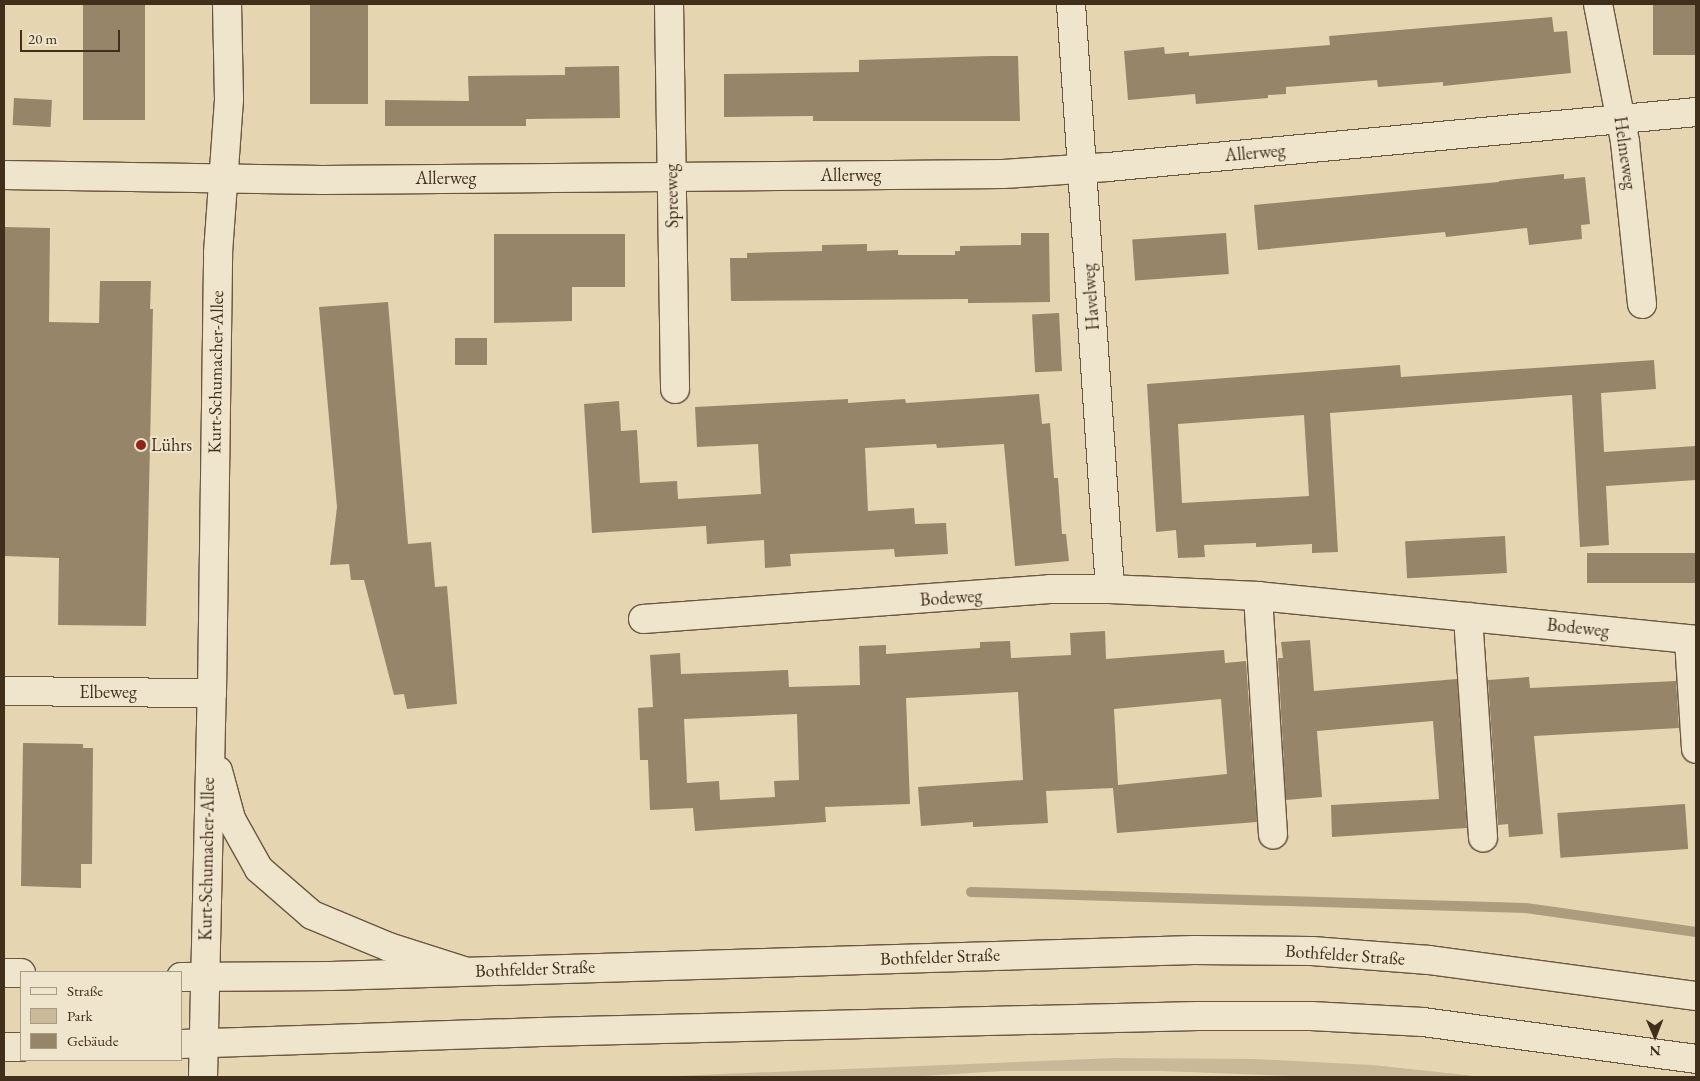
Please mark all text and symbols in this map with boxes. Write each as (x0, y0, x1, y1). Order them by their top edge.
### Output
scale bar (22, 20, 122, 52)
text: 20 m (28, 29, 57, 48)
street label: Helmeweg (1609, 115, 1641, 191)
street label: Allerweg (1224, 140, 1286, 166)
street label: Spreeweg (661, 164, 683, 228)
street label: Allerweg (821, 164, 881, 186)
street label: Allerweg (416, 167, 476, 189)
street label: Havelweg (1078, 263, 1104, 331)
street label: Kurt-Schumacher-Allee (204, 290, 228, 454)
place label: Lührs (151, 434, 192, 456)
marker: Lührs (135, 439, 147, 451)
street label: Bodeweg (919, 585, 983, 611)
street label: Bodeweg (1546, 614, 1610, 642)
street label: Elbeweg (79, 681, 137, 703)
street label: Kurt-Schumacher-Allee (195, 777, 219, 941)
street label: Bothfelder Straße (1284, 940, 1406, 970)
street label: Bothfelder Straße (880, 944, 1000, 970)
street label: Bothfelder Straße (475, 956, 595, 982)
legend (20, 971, 182, 1061)
text: Straße (67, 981, 103, 1000)
text: Park (67, 1006, 93, 1025)
north arrow (1630, 1011, 1680, 1061)
text: Gebäude (67, 1031, 119, 1050)
text: N (1649, 1042, 1661, 1060)

